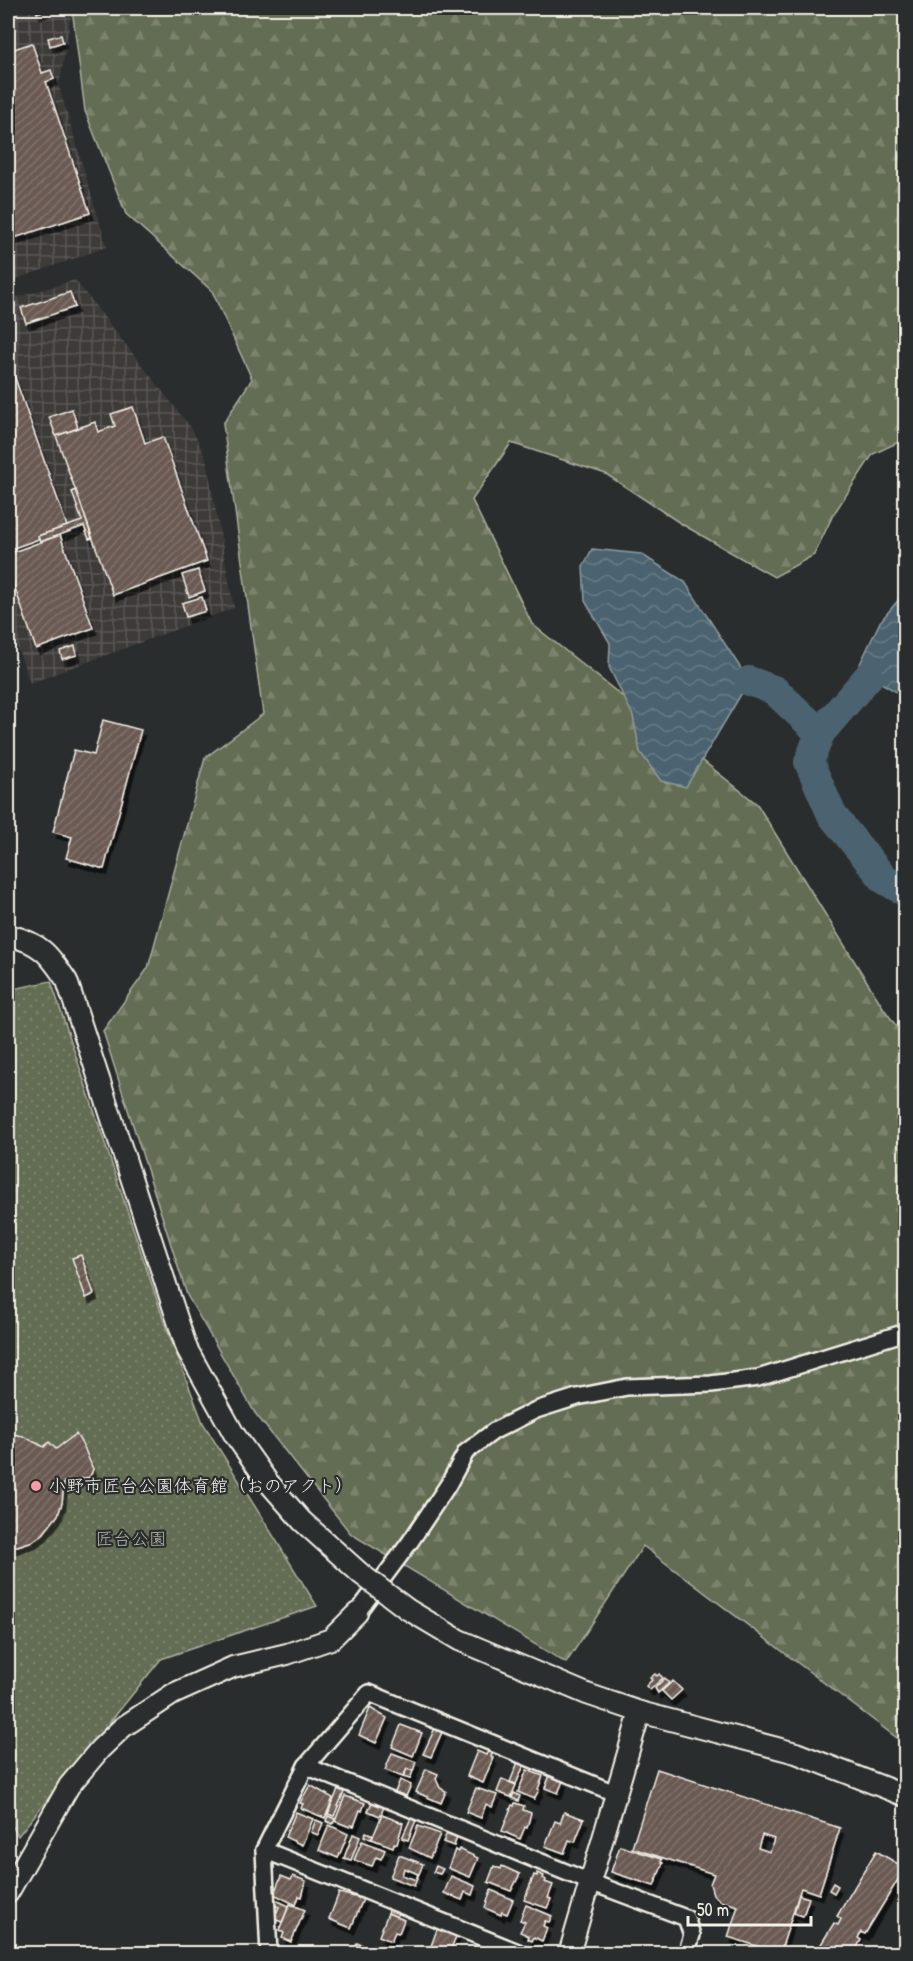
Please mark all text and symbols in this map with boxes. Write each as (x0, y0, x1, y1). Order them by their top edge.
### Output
place label: 小野市匠台公園体育館（おのアクト） (48, 1473, 353, 1498)
marker: 小野市匠台公園体育館（おのアクト） (29, 1479, 43, 1493)
park label: 匠台公園 (95, 1526, 167, 1551)
scale bar (688, 1889, 811, 1927)
text: 50 m (697, 1897, 729, 1922)

